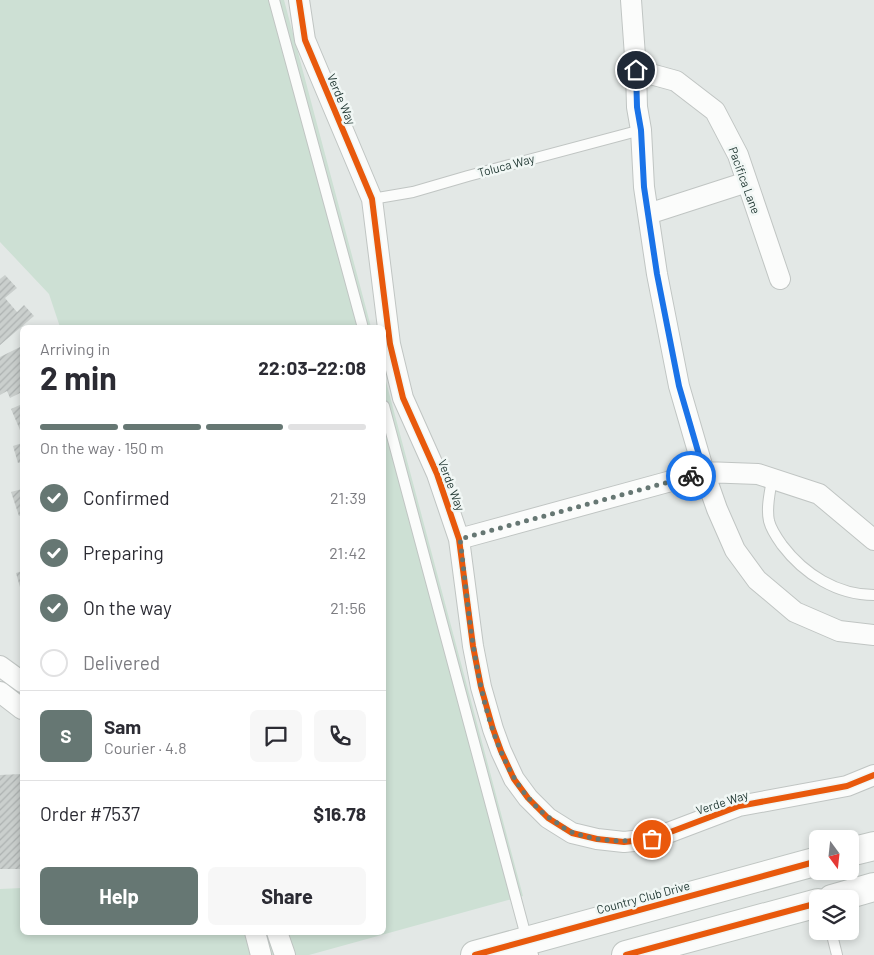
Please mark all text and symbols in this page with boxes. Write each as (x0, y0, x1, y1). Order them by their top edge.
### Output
pin (615, 49, 657, 91)
icon: home (622, 56, 650, 84)
street label: Verde Way (325, 71, 359, 127)
street label: Pacifica Lane (726, 145, 764, 215)
street label: Toluca Way (476, 151, 536, 179)
text: Arriving in (40, 339, 110, 358)
text: 22:03–22:08 (258, 356, 366, 379)
text: 2 min (40, 358, 117, 396)
text: On the way · 150 m (40, 438, 164, 457)
courier (666, 451, 716, 501)
street label: Verde Way (436, 457, 468, 513)
icon: bike (677, 462, 705, 490)
icon: check (40, 484, 68, 512)
text: Confirmed (83, 486, 170, 509)
text: 21:39 (330, 488, 366, 507)
icon: check (40, 539, 68, 567)
text: Preparing (83, 541, 164, 564)
text: 21:42 (329, 543, 366, 562)
icon: check (40, 594, 68, 622)
text: On the way (83, 596, 172, 619)
text: 21:56 (330, 598, 366, 617)
text: Delivered (83, 651, 160, 674)
button: chat (250, 710, 302, 762)
button: phone (314, 710, 366, 762)
text: Sam (104, 715, 141, 738)
text: S (60, 724, 72, 747)
text: Courier · 4.8 (104, 738, 187, 757)
street label: Verde Way (694, 787, 750, 817)
text: Order #7537 (40, 802, 140, 825)
text: $16.78 (313, 802, 366, 825)
pin (631, 818, 673, 860)
icon: bag (638, 825, 666, 853)
north arrow (809, 830, 859, 880)
map controls (809, 830, 859, 940)
button: Help (40, 867, 198, 925)
button: Share (208, 867, 366, 925)
street label: Country Club Drive (595, 878, 691, 916)
button: layers (809, 890, 859, 940)

